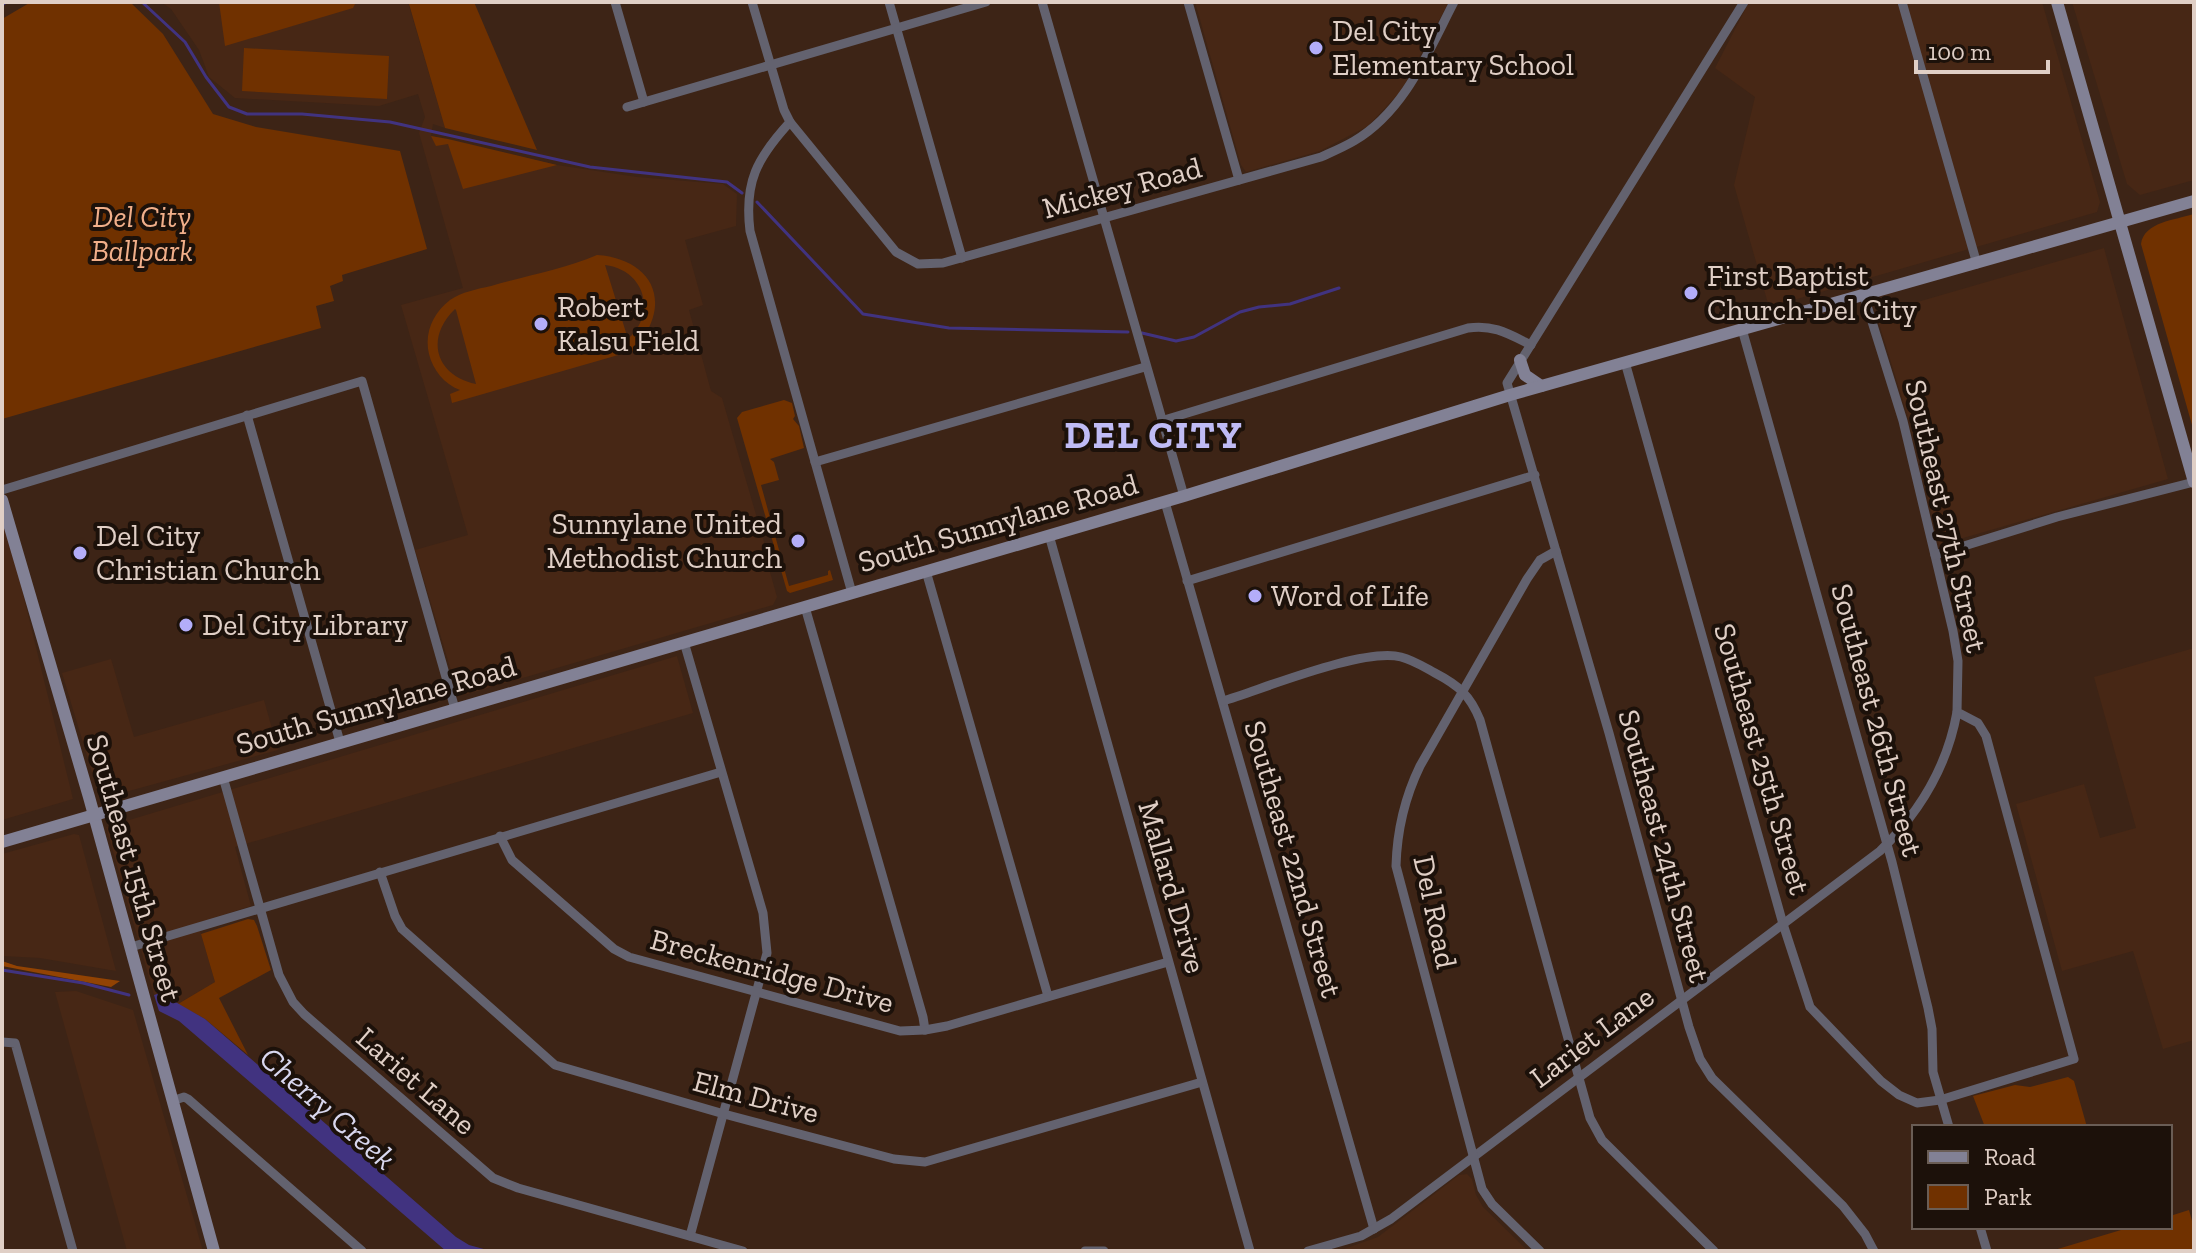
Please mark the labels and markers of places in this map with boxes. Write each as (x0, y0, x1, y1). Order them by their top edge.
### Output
place label: Del City Elementary School (1332, 13, 1574, 83)
marker: Del City Elementary School (1307, 39, 1325, 57)
place label: First Baptist Church-Del City (1707, 258, 1918, 328)
marker: First Baptist Church-Del City (1682, 284, 1700, 302)
place label: Robert Kalsu Field (557, 289, 700, 359)
marker: Robert Kalsu Field (532, 315, 550, 333)
place label: Sunnylane United Methodist Church (547, 506, 783, 576)
place label: Del City Christian Church (96, 518, 321, 588)
marker: Sunnylane United Methodist Church (789, 532, 807, 550)
marker: Del City Christian Church (71, 544, 89, 562)
place label: Word of Life (1271, 578, 1429, 614)
marker: Word of Life (1246, 587, 1264, 605)
place label: Del City Library (202, 607, 409, 643)
marker: Del City Library (177, 616, 195, 634)

